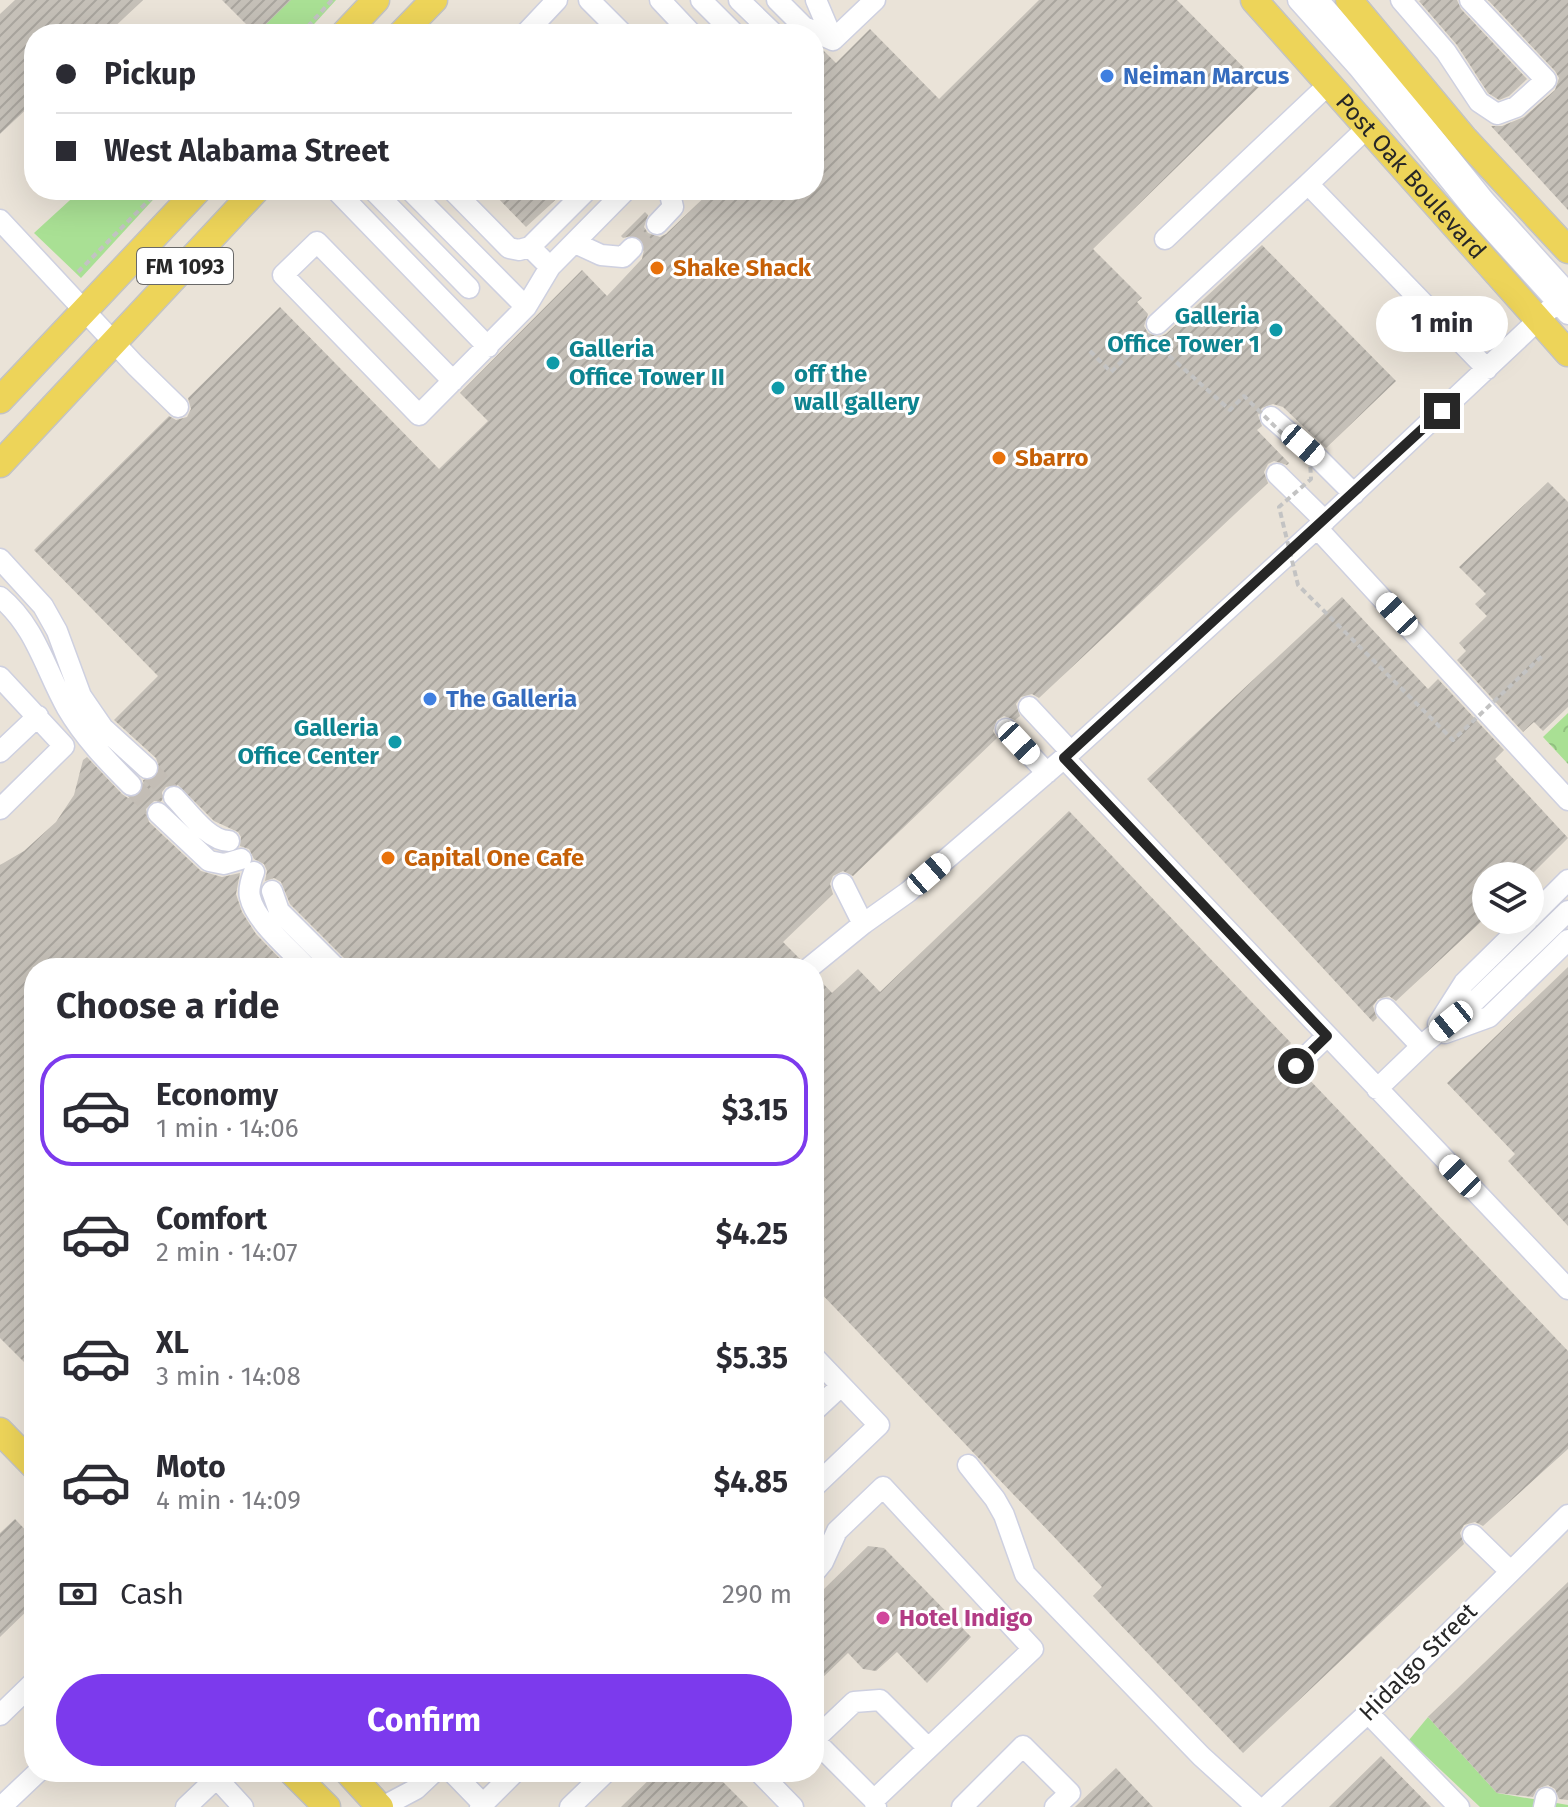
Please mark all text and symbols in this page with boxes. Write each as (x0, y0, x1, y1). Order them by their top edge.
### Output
text: Pickup (104, 56, 196, 92)
place label: Neiman Marcus (1123, 62, 1290, 90)
marker: Neiman Marcus (1098, 67, 1116, 85)
street label: Post Oak Boulevard (1330, 88, 1492, 265)
text: West Alabama Street (104, 133, 389, 169)
road number: FM 1093 (137, 248, 233, 284)
place label: Shake Shack (673, 254, 812, 282)
marker: Shake Shack (648, 259, 666, 277)
callout: 1 min (1376, 295, 1508, 351)
place label: Galleria Office Tower 1 (1107, 302, 1260, 358)
text: 1 min (1411, 308, 1473, 339)
marker: Galleria Office Tower 1 (1267, 321, 1285, 339)
place label: Galleria Office Tower II (569, 335, 725, 391)
marker: Galleria Office Tower II (544, 354, 562, 372)
place label: off the wall gallery (794, 360, 920, 416)
marker: off the wall gallery (769, 379, 787, 397)
route end (1424, 393, 1460, 429)
car (1277, 420, 1329, 470)
place label: Sbarro (1015, 444, 1089, 472)
marker: Sbarro (990, 449, 1008, 467)
car (1372, 588, 1422, 640)
place label: The Galleria (446, 685, 577, 713)
marker: The Galleria (421, 690, 439, 708)
place label: Galleria Office Center (237, 714, 379, 770)
car (994, 717, 1044, 769)
marker: Galleria Office Center (386, 733, 404, 751)
place label: Capital One Cafe (404, 844, 584, 872)
marker: Capital One Cafe (379, 849, 397, 867)
car (903, 849, 955, 899)
map controls (1472, 862, 1544, 934)
button: layers (1472, 862, 1544, 934)
text: Choose a ride (56, 984, 279, 1028)
car (1425, 997, 1477, 1045)
route start (1278, 1048, 1314, 1084)
icon: car (60, 1074, 132, 1146)
text: Economy (156, 1077, 278, 1113)
text: $3.15 (722, 1092, 788, 1128)
text: 1 min · 14:06 (156, 1113, 299, 1144)
car (1435, 1150, 1485, 1202)
icon: car (60, 1198, 132, 1270)
text: Comfort (156, 1201, 267, 1237)
text: $4.25 (716, 1216, 788, 1252)
text: 2 min · 14:07 (156, 1237, 298, 1268)
icon: car (60, 1322, 132, 1394)
text: XL (156, 1325, 189, 1361)
text: $5.35 (716, 1340, 788, 1376)
text: 3 min · 14:08 (156, 1361, 301, 1392)
icon: car (60, 1446, 132, 1518)
text: Moto (156, 1449, 226, 1485)
text: $4.85 (714, 1464, 788, 1500)
text: 4 min · 14:09 (156, 1485, 301, 1516)
icon: cash (56, 1572, 100, 1616)
text: Cash (120, 1576, 184, 1612)
text: 290 m (722, 1579, 792, 1610)
street label: Hidalgo Street (1353, 1597, 1483, 1727)
place label: Hotel Indigo (899, 1604, 1033, 1632)
marker: Hotel Indigo (874, 1609, 892, 1627)
button: Confirm (56, 1674, 792, 1766)

